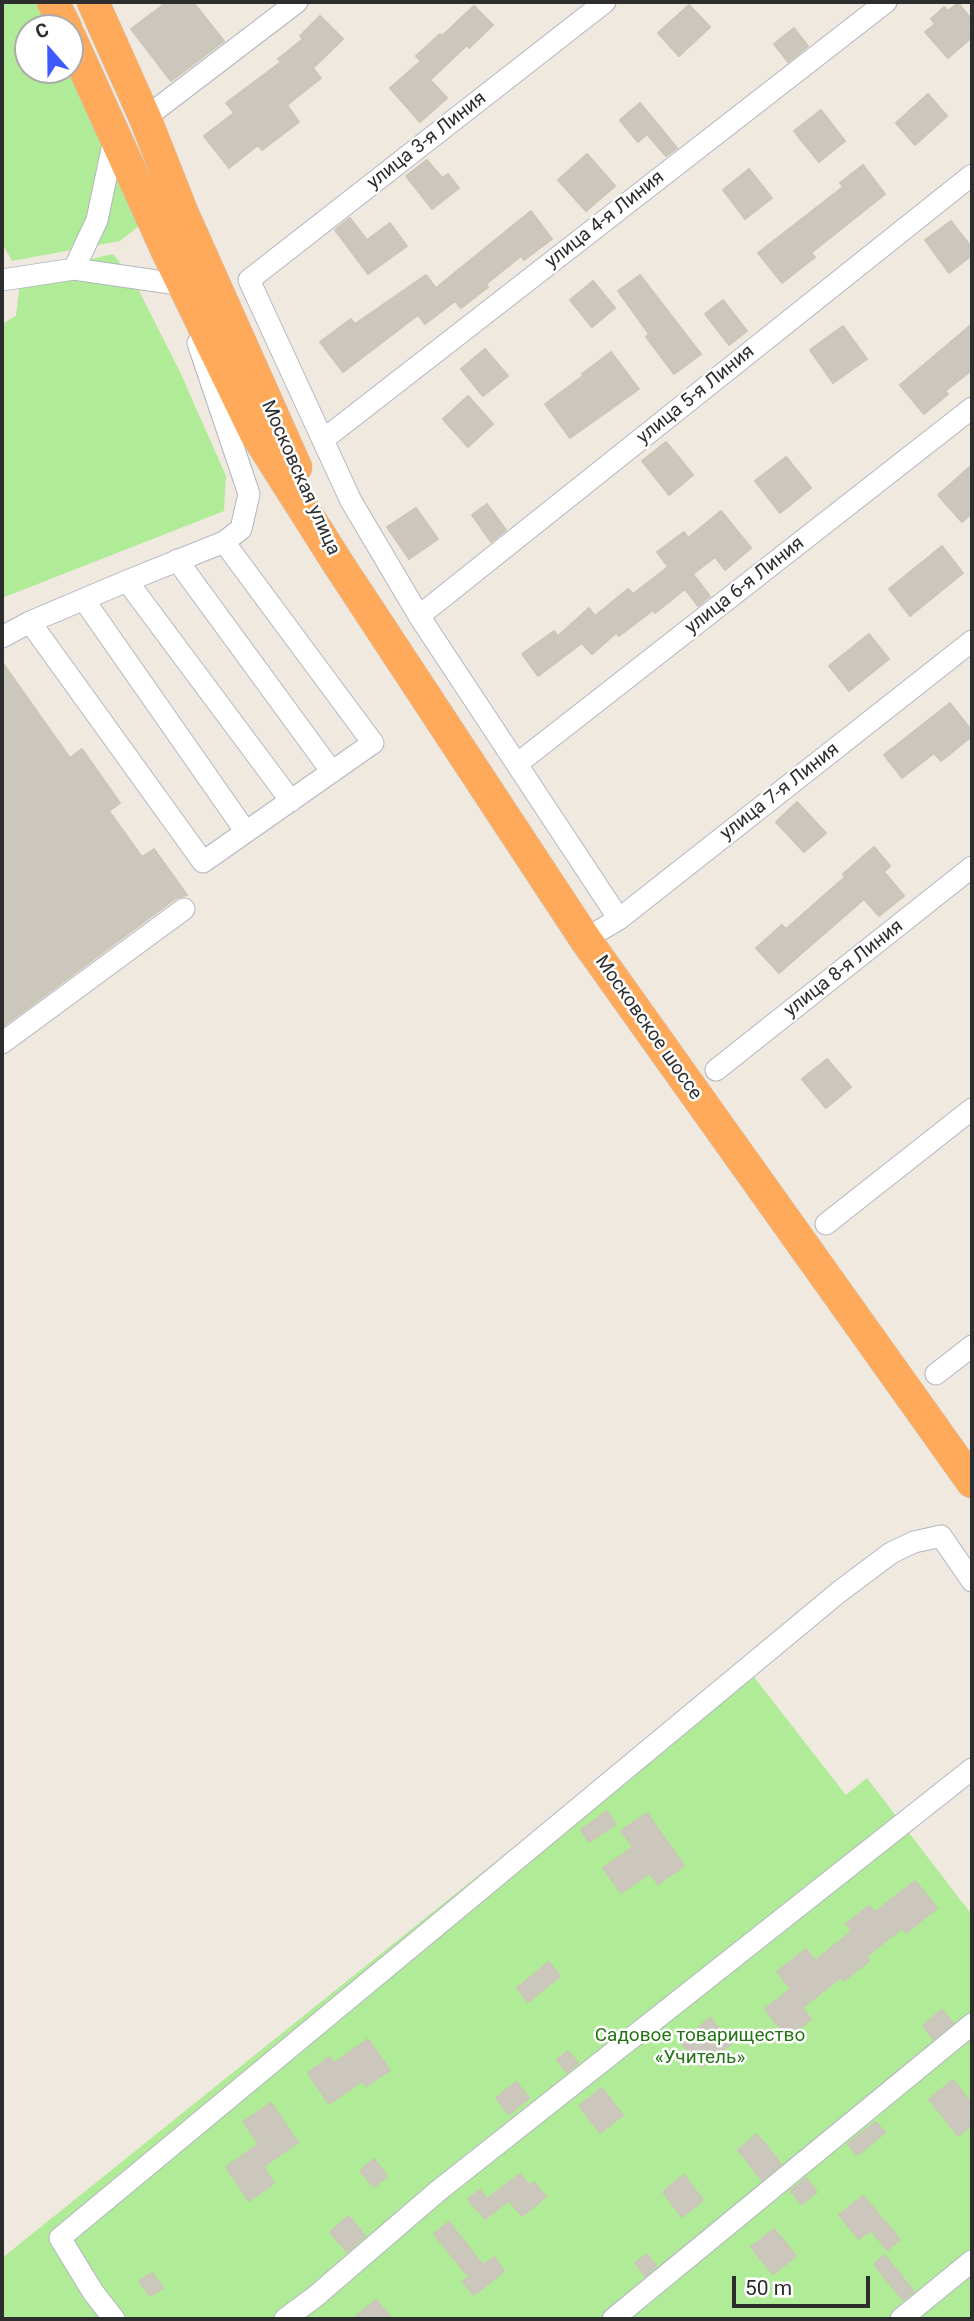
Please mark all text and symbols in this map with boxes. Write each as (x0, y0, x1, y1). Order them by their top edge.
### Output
north arrow (14, 14, 84, 84)
text: С (32, 18, 52, 44)
street label: улица 3-я Линия (363, 87, 491, 195)
street label: улица 4-я Линия (541, 166, 669, 274)
street label: улица 5-я Линия (633, 341, 759, 449)
street label: Московская улица (256, 397, 344, 559)
street label: улица 6-я Линия (681, 532, 809, 640)
street label: улица 7-я Линия (716, 738, 844, 846)
street label: улица 8-я Линия (780, 915, 908, 1023)
street label: Московское шоссе (590, 951, 706, 1105)
park label: Садовое товарищество «Учитель» (595, 2025, 805, 2069)
scale bar (736, 2262, 874, 2306)
text: 50 m (745, 2276, 792, 2300)

